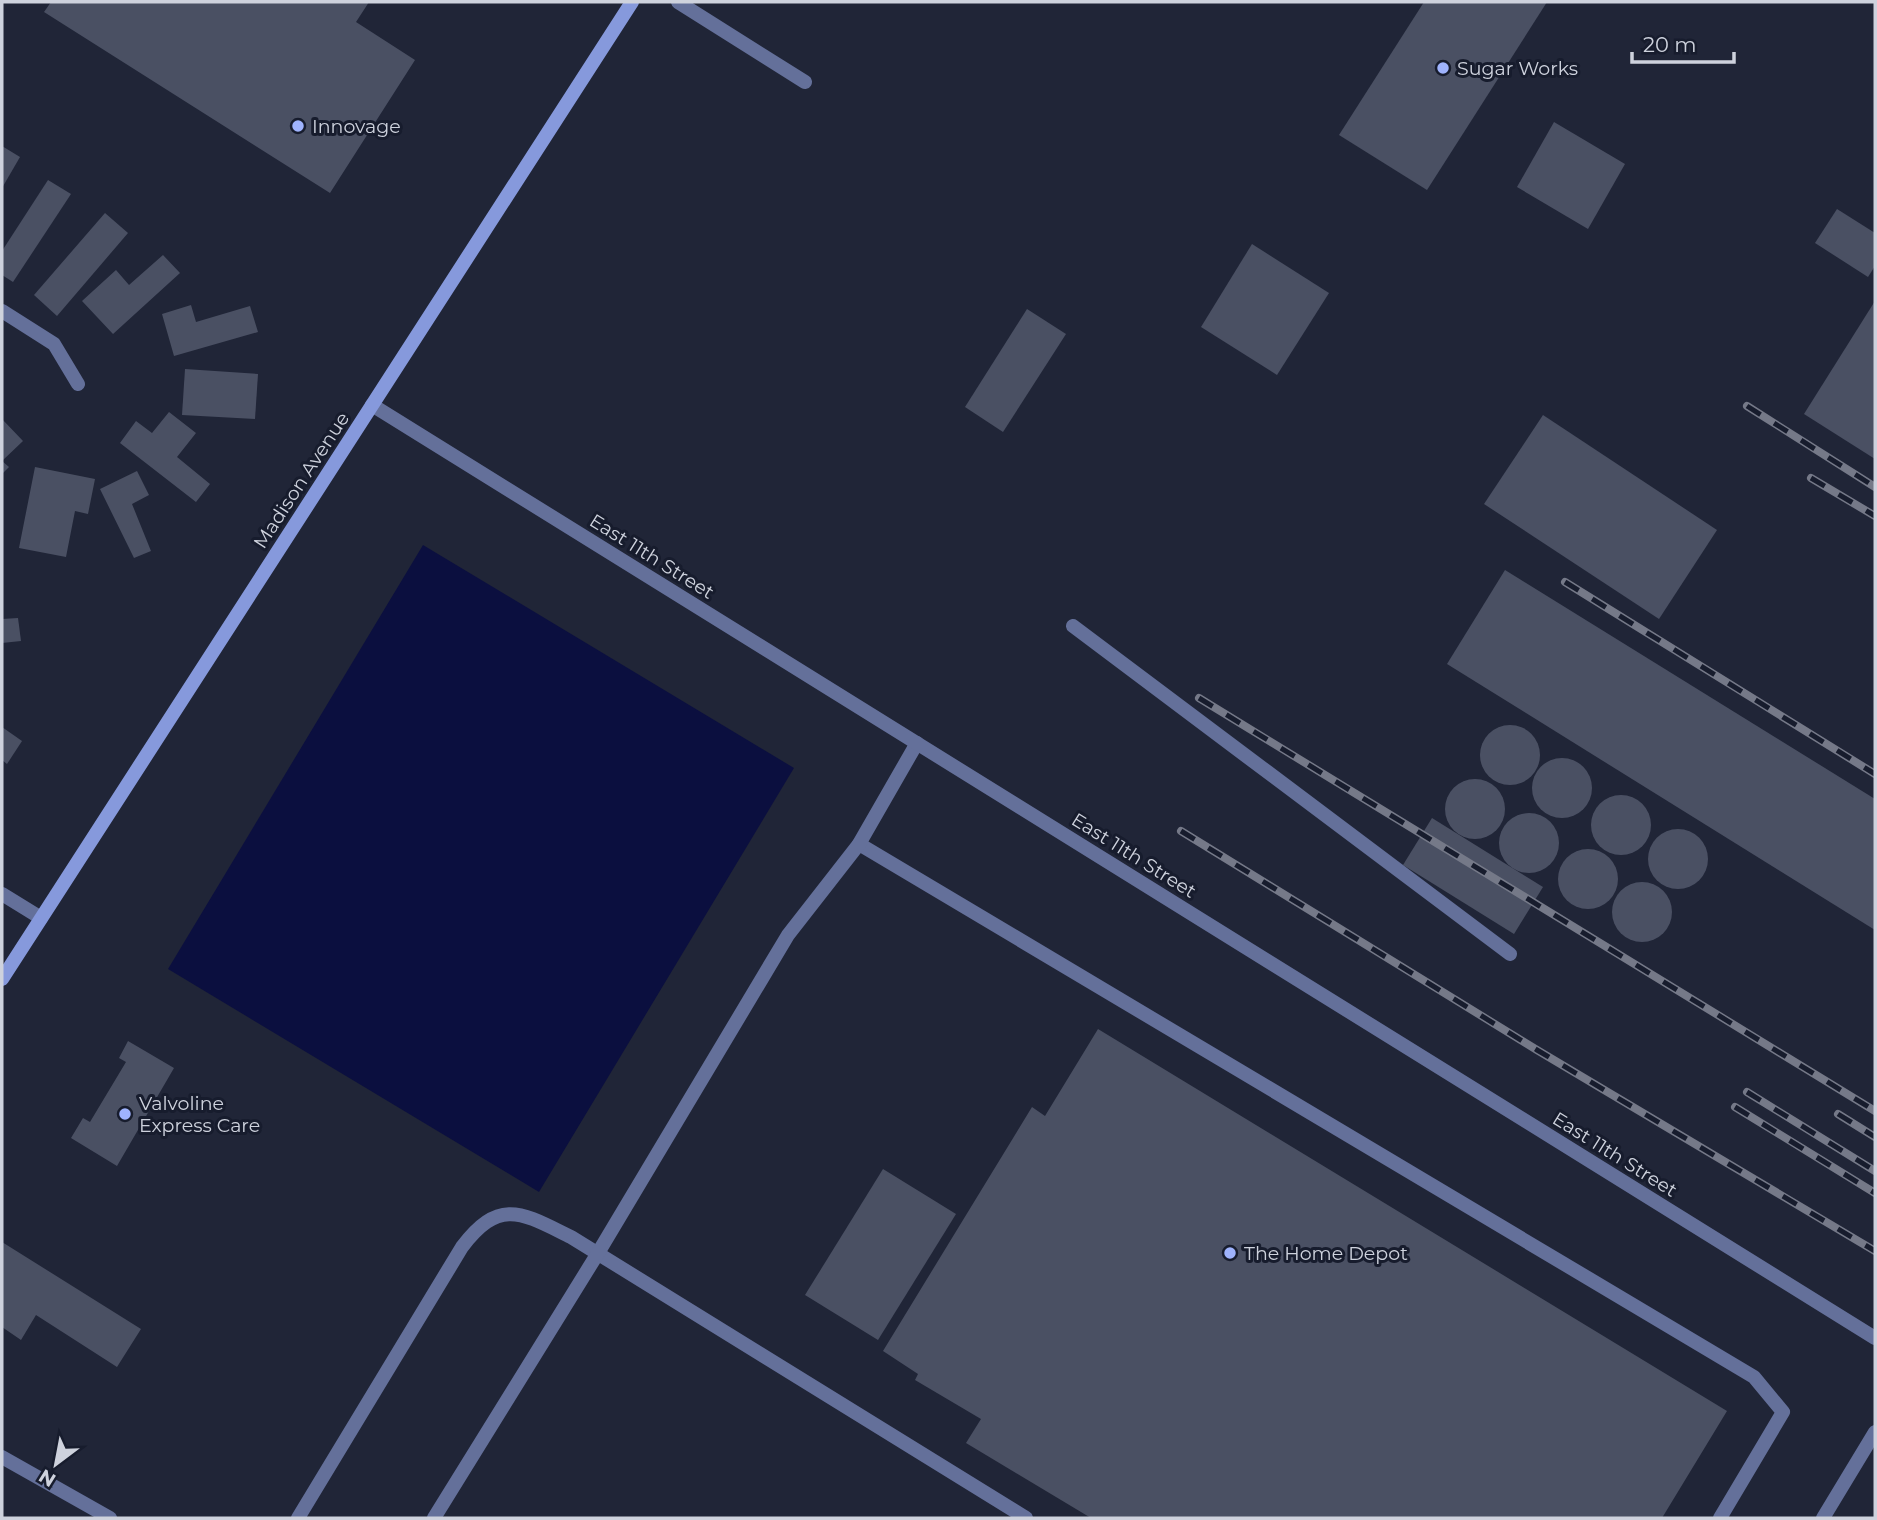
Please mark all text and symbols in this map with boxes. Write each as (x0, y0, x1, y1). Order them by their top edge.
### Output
scale bar (1632, 21, 1734, 65)
text: 20 m (1643, 32, 1697, 57)
place label: Sugar Works (1457, 57, 1578, 80)
marker: Sugar Works (1435, 60, 1451, 76)
place label: Innovage (312, 115, 401, 138)
marker: Innovage (290, 118, 306, 134)
street label: Madison Avenue (249, 408, 354, 553)
street label: East 11th Street (585, 509, 718, 604)
street label: East 11th Street (1067, 808, 1200, 903)
place label: Valvoline Express Care (139, 1092, 260, 1137)
marker: Valvoline Express Care (117, 1106, 133, 1122)
street label: East 11th Street (1548, 1107, 1681, 1202)
place label: The Home Depot (1244, 1242, 1408, 1265)
marker: The Home Depot (1222, 1245, 1238, 1261)
north arrow (21, 1429, 91, 1499)
text: N (35, 1464, 60, 1492)

